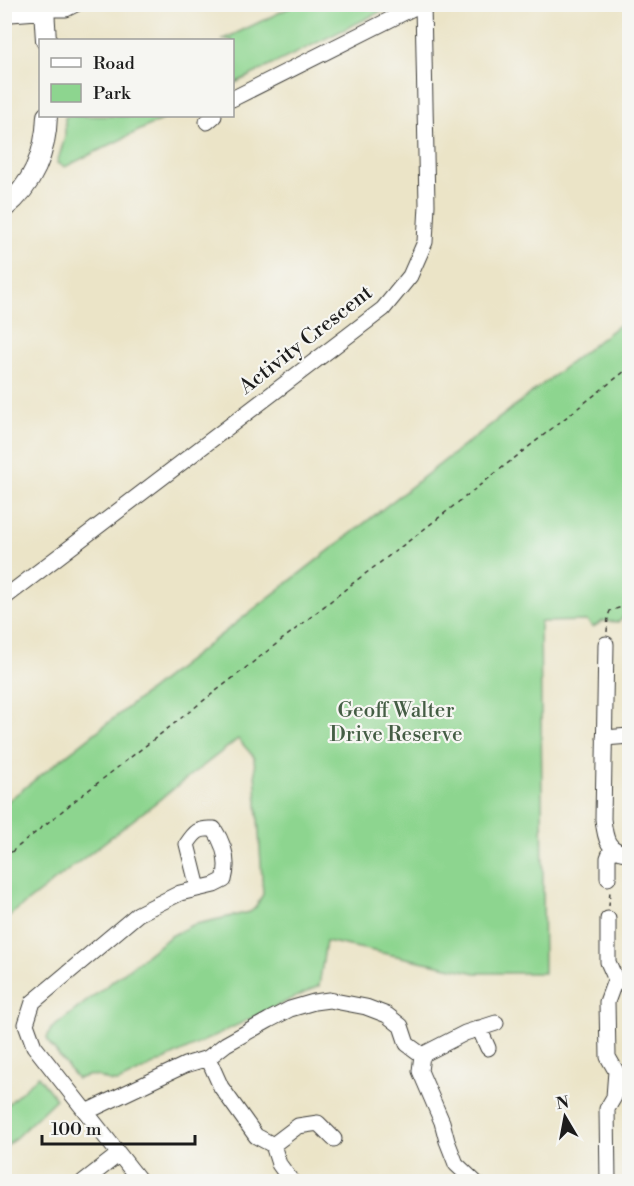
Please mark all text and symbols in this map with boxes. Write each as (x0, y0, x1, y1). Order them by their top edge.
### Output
legend (39, 39, 234, 117)
text: Road (93, 52, 136, 75)
text: Park (93, 82, 132, 105)
street label: Activity Crescent (233, 279, 378, 401)
park label: Geoff Walter Drive Reserve (329, 698, 463, 748)
north arrow (535, 1087, 595, 1147)
text: N (555, 1092, 571, 1114)
scale bar (42, 1108, 195, 1146)
text: 100 m (51, 1118, 102, 1141)

